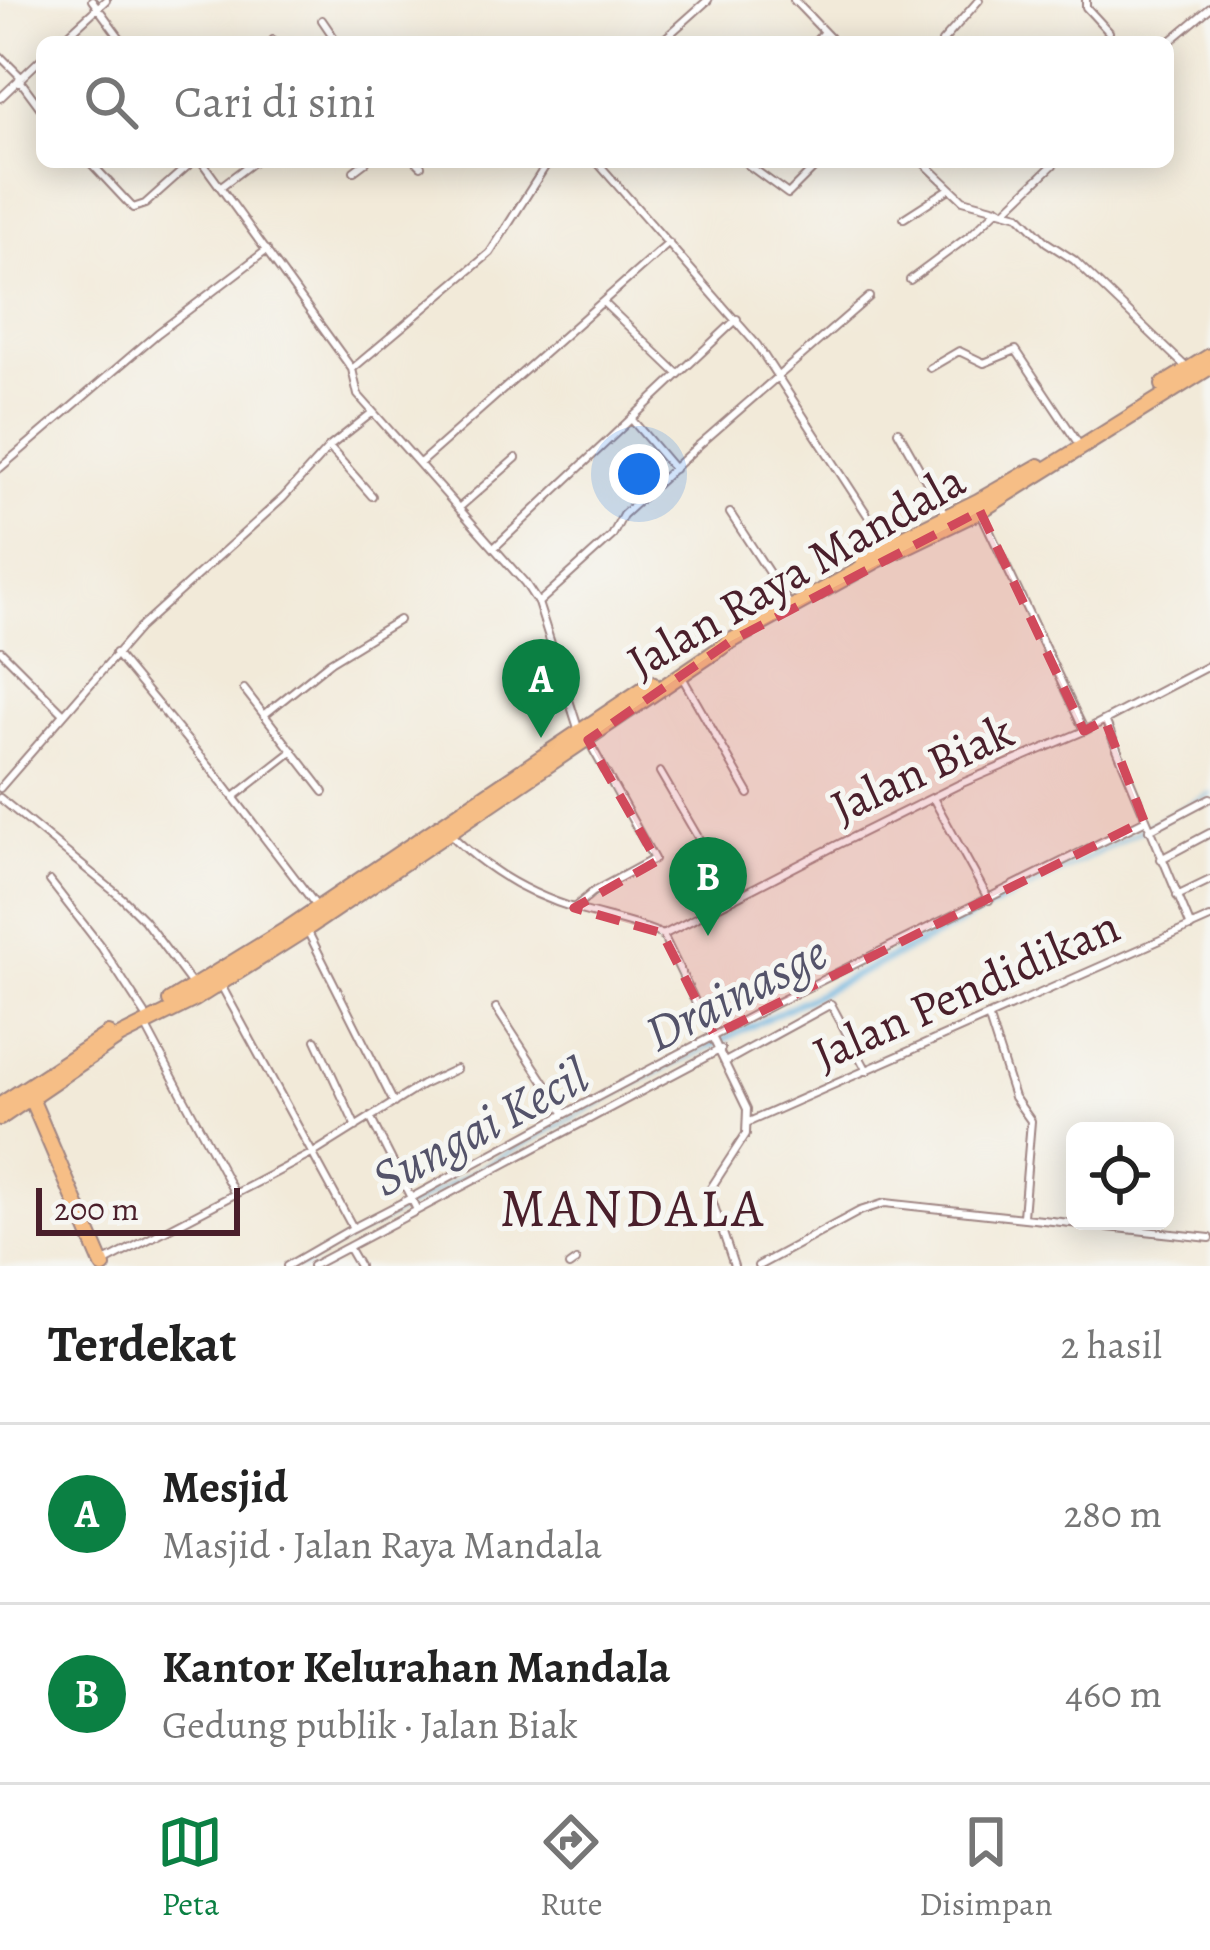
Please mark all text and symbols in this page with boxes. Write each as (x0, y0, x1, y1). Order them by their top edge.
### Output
search box (36, 36, 1174, 168)
icon: search (78, 69, 144, 135)
text: Cari di sini (174, 71, 376, 133)
your location (609, 444, 669, 504)
street label: Jalan Raya Mandala (615, 447, 978, 695)
pin: A (502, 639, 580, 738)
street label: Jalan Biak (820, 698, 1024, 840)
pin: B (669, 837, 747, 936)
street label: Jalan Pendidikan (802, 893, 1130, 1087)
water label: Drainasge (633, 917, 839, 1069)
water label: Sungai Kecil (360, 1041, 601, 1213)
map controls (1066, 1122, 1174, 1230)
button: locate (1066, 1122, 1174, 1230)
district label: MANDALA (500, 1171, 766, 1245)
scale bar (36, 1182, 240, 1235)
text: 200 m (54, 1186, 139, 1231)
text: Terdekat (48, 1309, 236, 1379)
text: 2 hasil (1061, 1318, 1162, 1371)
text: Mesjid (162, 1456, 288, 1518)
text: A (75, 1487, 99, 1540)
text: 280 m (1064, 1487, 1162, 1540)
text: Masjid · Jalan Raya Mandala (162, 1518, 602, 1571)
text: Kantor Kelurahan Mandala (162, 1636, 671, 1698)
text: B (75, 1667, 99, 1720)
text: 460 m (1065, 1667, 1162, 1720)
text: Gedung publik · Jalan Biak (162, 1698, 578, 1751)
tab: Peta (157, 1809, 223, 1926)
tab: Rute (538, 1809, 604, 1926)
tab: Disimpan (919, 1809, 1053, 1926)

